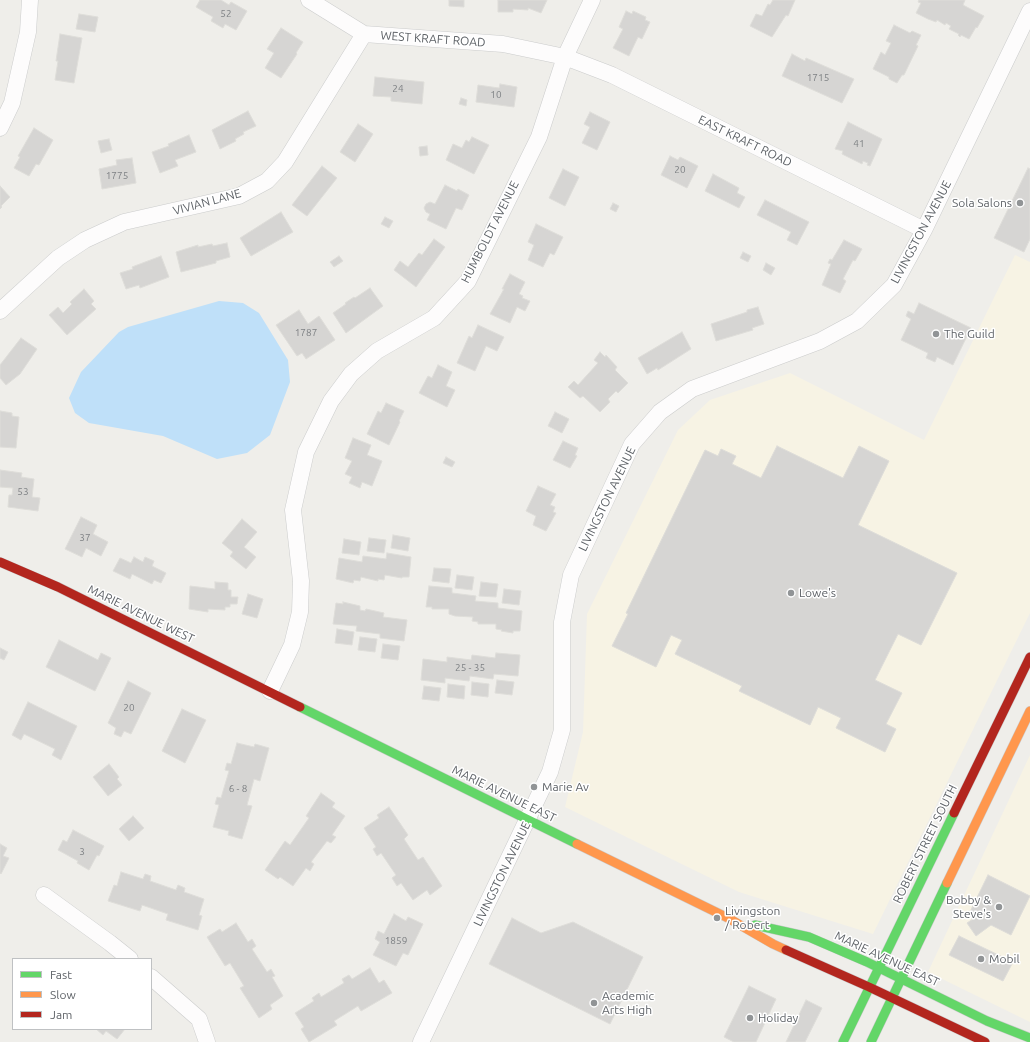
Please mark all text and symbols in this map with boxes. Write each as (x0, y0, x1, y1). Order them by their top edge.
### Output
house number: 52 (220, 8, 232, 20)
street label: WEST KRAFT ROAD (380, 28, 486, 50)
house number: 1715 (807, 72, 829, 84)
house number: 24 (392, 83, 404, 95)
house number: 10 (490, 89, 502, 101)
street label: EAST KRAFT ROAD (696, 112, 794, 170)
house number: 41 (853, 138, 865, 150)
house number: 20 (674, 164, 686, 176)
house number: 1775 (106, 170, 128, 182)
street label: LIVINGSTON AVENUE (888, 178, 954, 286)
street label: HUMBOLDT AVENUE (458, 179, 522, 285)
street label: VIVIAN LANE (171, 186, 243, 218)
place label: Sola Salons (952, 196, 1012, 210)
marker: Sola Salons (1015, 198, 1025, 208)
house number: 1787 (295, 327, 317, 339)
place label: The Guild (944, 327, 995, 341)
marker: The Guild (931, 329, 941, 339)
street label: LIVINGSTON AVENUE (575, 444, 639, 554)
house number: 53 (17, 486, 29, 498)
house number: 37 (79, 532, 91, 544)
street label: MARIE AVENUE WEST (85, 582, 197, 646)
place label: Lowe's (799, 586, 836, 600)
marker: Lowe's (786, 588, 796, 598)
house number: 25 - 35 (455, 662, 485, 674)
house number: 20 (123, 702, 135, 714)
street label: MARIE AVENUE EAST (450, 763, 558, 825)
place label: Marie Av (542, 780, 589, 794)
marker: Marie Av (529, 782, 539, 792)
street label: ROBERT STREET SOUTH (890, 782, 960, 906)
house number: 6 - 8 (229, 783, 247, 795)
street label: LIVINGSTON AVENUE (470, 819, 534, 929)
house number: 3 (79, 846, 85, 858)
place label: Bobby & Steve's (946, 893, 991, 921)
marker: Bobby & Steve's (994, 902, 1004, 912)
place label: Livingston / Robert (725, 904, 780, 932)
marker: Livingston / Robert (712, 913, 722, 923)
street label: MARIE AVENUE EAST (832, 928, 942, 990)
house number: 1859 (385, 935, 407, 947)
place label: Mobil (989, 952, 1020, 966)
marker: Mobil (976, 954, 986, 964)
legend (12, 958, 152, 1030)
text: Fast (50, 968, 72, 981)
text: Slow (50, 988, 76, 1001)
place label: Academic Arts High (602, 989, 654, 1017)
marker: Academic Arts High (589, 998, 599, 1008)
text: Jam (50, 1008, 72, 1021)
place label: Holiday (758, 1011, 798, 1025)
marker: Holiday (745, 1013, 755, 1023)

